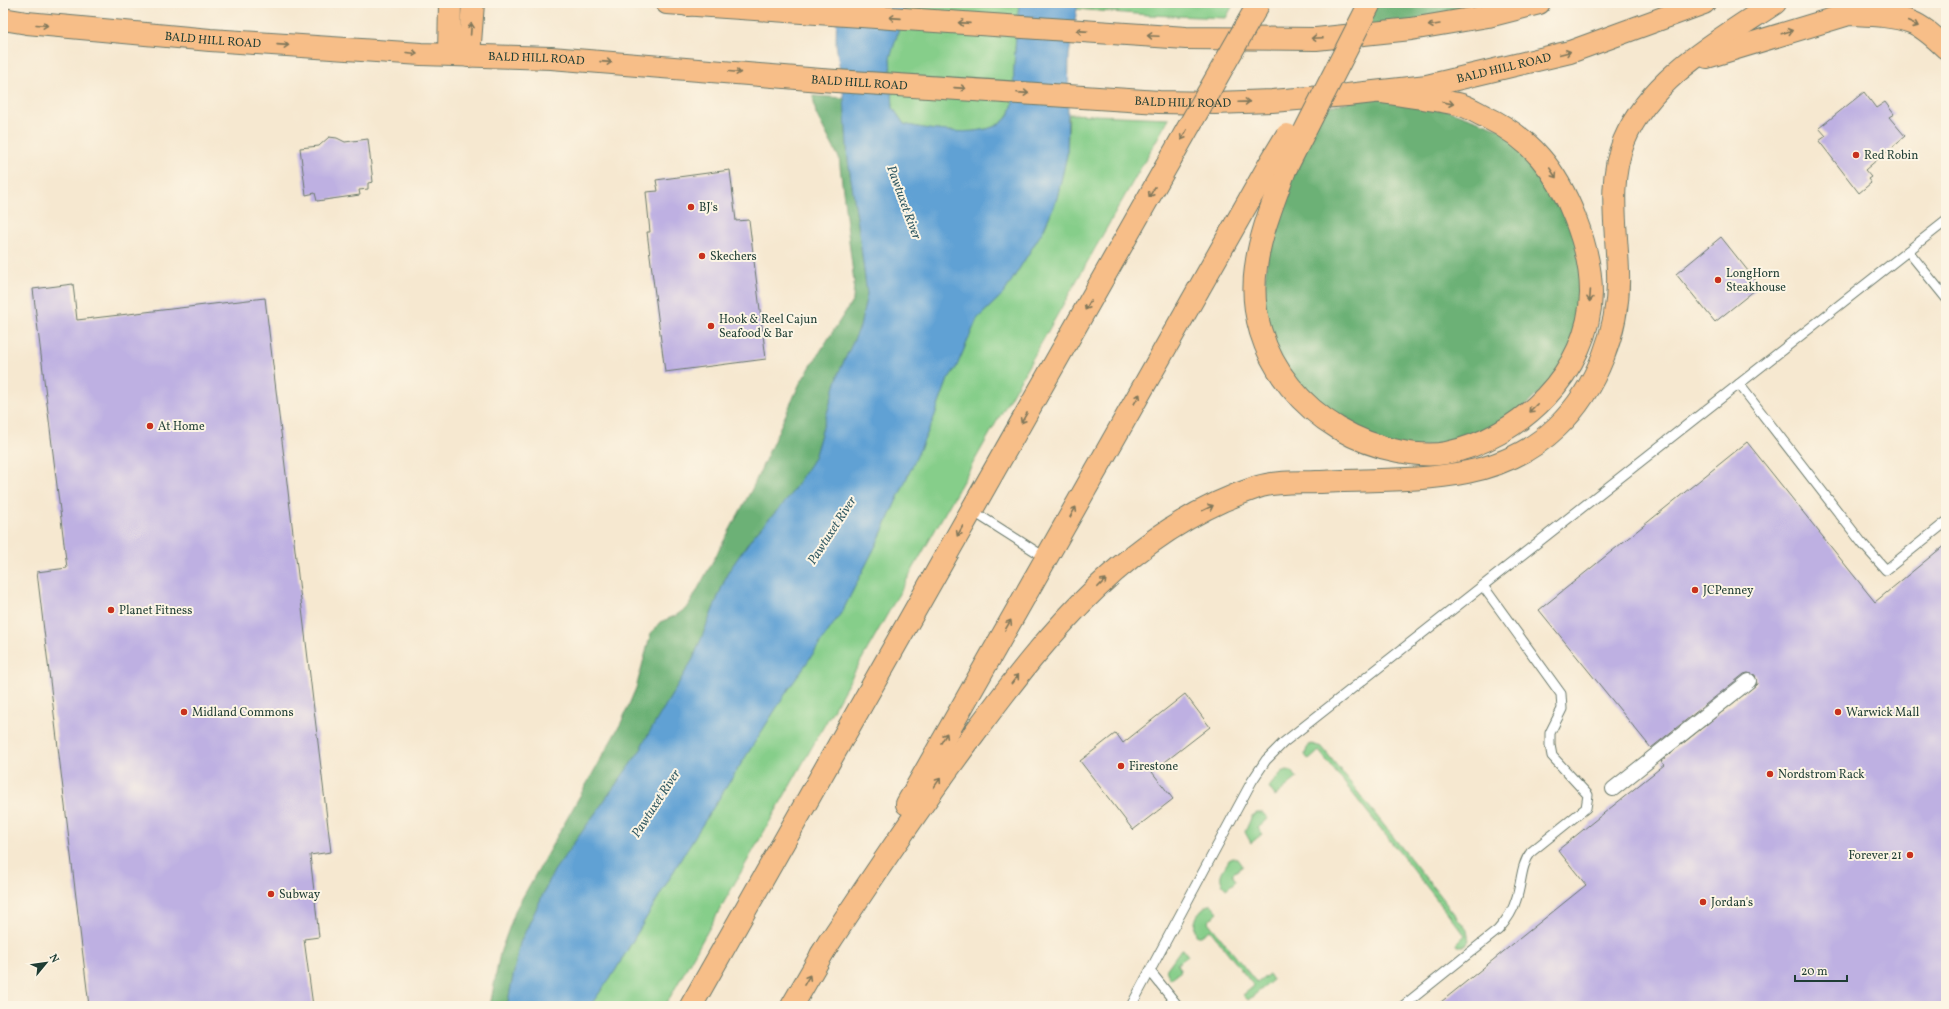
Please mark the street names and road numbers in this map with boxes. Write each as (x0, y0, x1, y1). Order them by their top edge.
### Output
street label: BALD HILL ROAD (164, 29, 262, 52)
street label: BALD HILL ROAD (488, 49, 585, 70)
street label: BALD HILL ROAD (1455, 50, 1553, 88)
street label: BALD HILL ROAD (810, 72, 908, 95)
street label: BALD HILL ROAD (1134, 93, 1232, 112)

